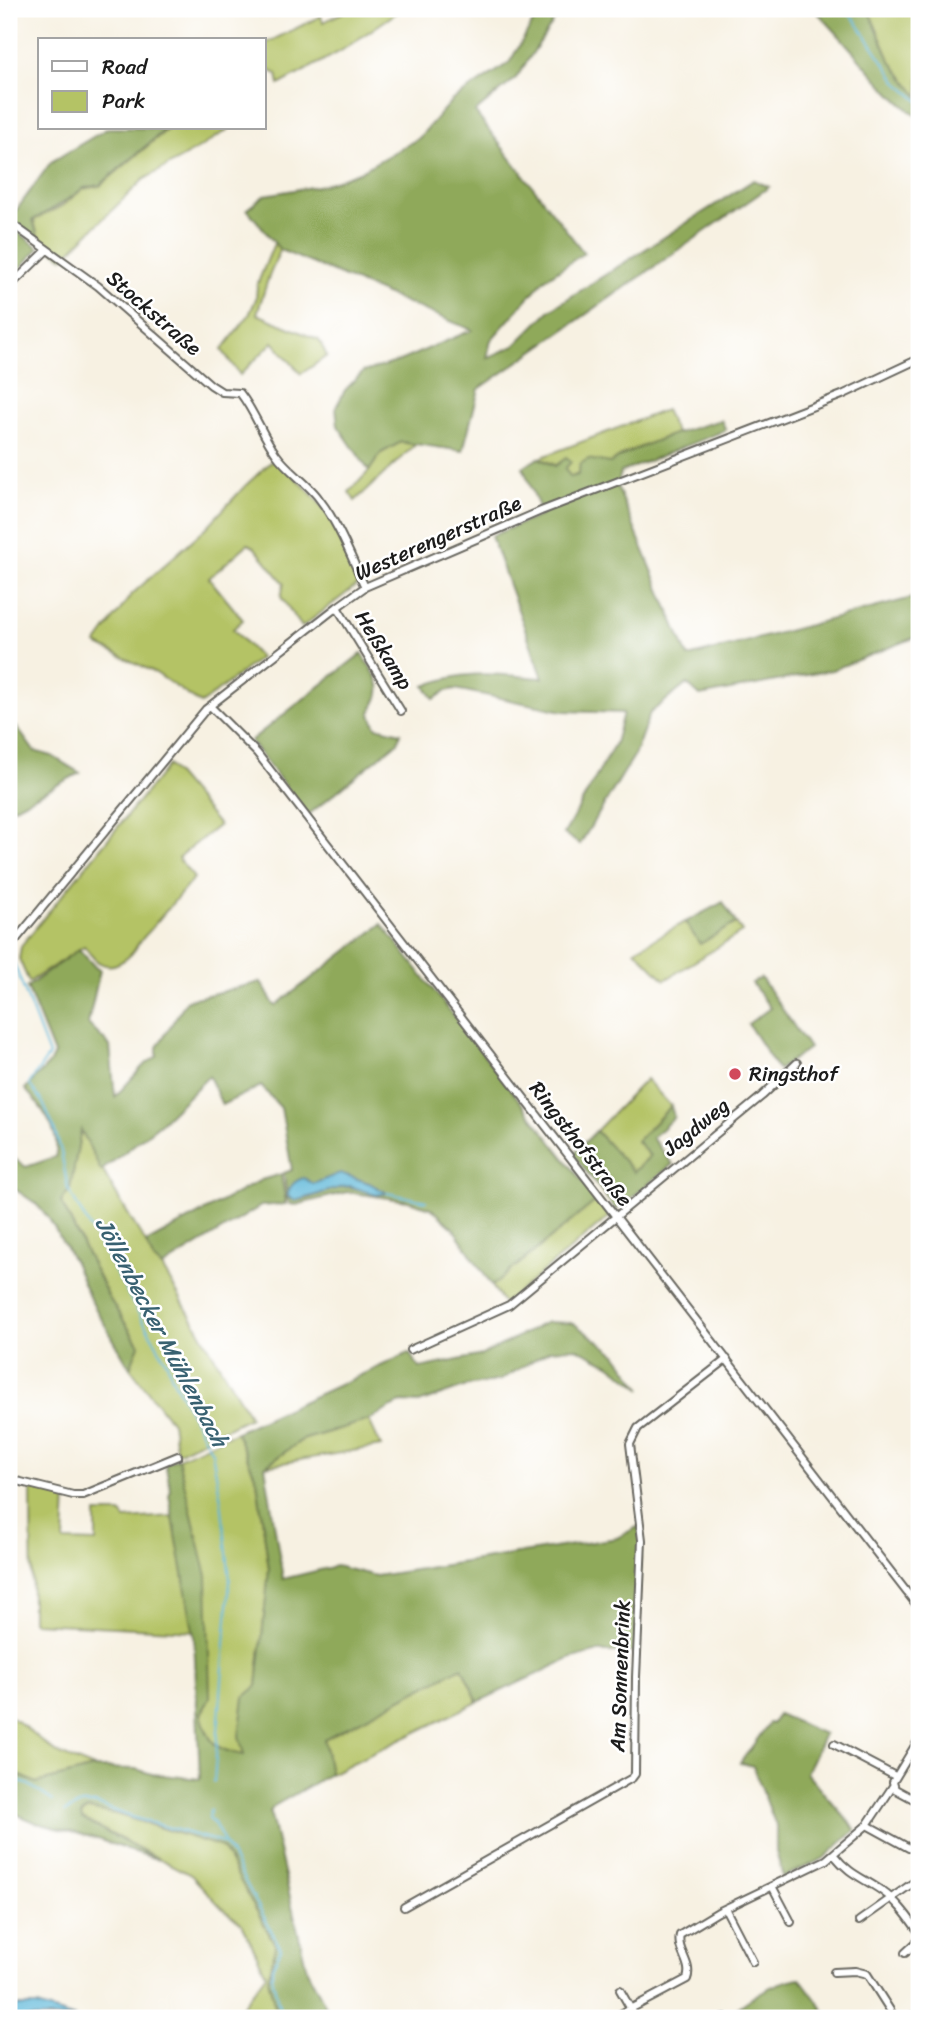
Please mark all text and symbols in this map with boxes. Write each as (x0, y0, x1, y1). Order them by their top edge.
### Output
legend (38, 38, 266, 130)
text: Road (102, 48, 149, 86)
text: Park (102, 82, 145, 120)
street label: Stockstraße (97, 260, 211, 366)
street label: Westerengerstraße (348, 484, 528, 592)
street label: Heßkamp (344, 602, 424, 698)
place label: Ringsthof (749, 1055, 840, 1093)
marker: Ringsthof (727, 1066, 743, 1082)
street label: Ringsthofstraße (519, 1072, 643, 1216)
street label: Jagdweg (653, 1087, 739, 1167)
water label: Jöllenbecker Mühlenbach (83, 1210, 241, 1457)
street label: Am Sonnenbrink (598, 1599, 642, 1754)

